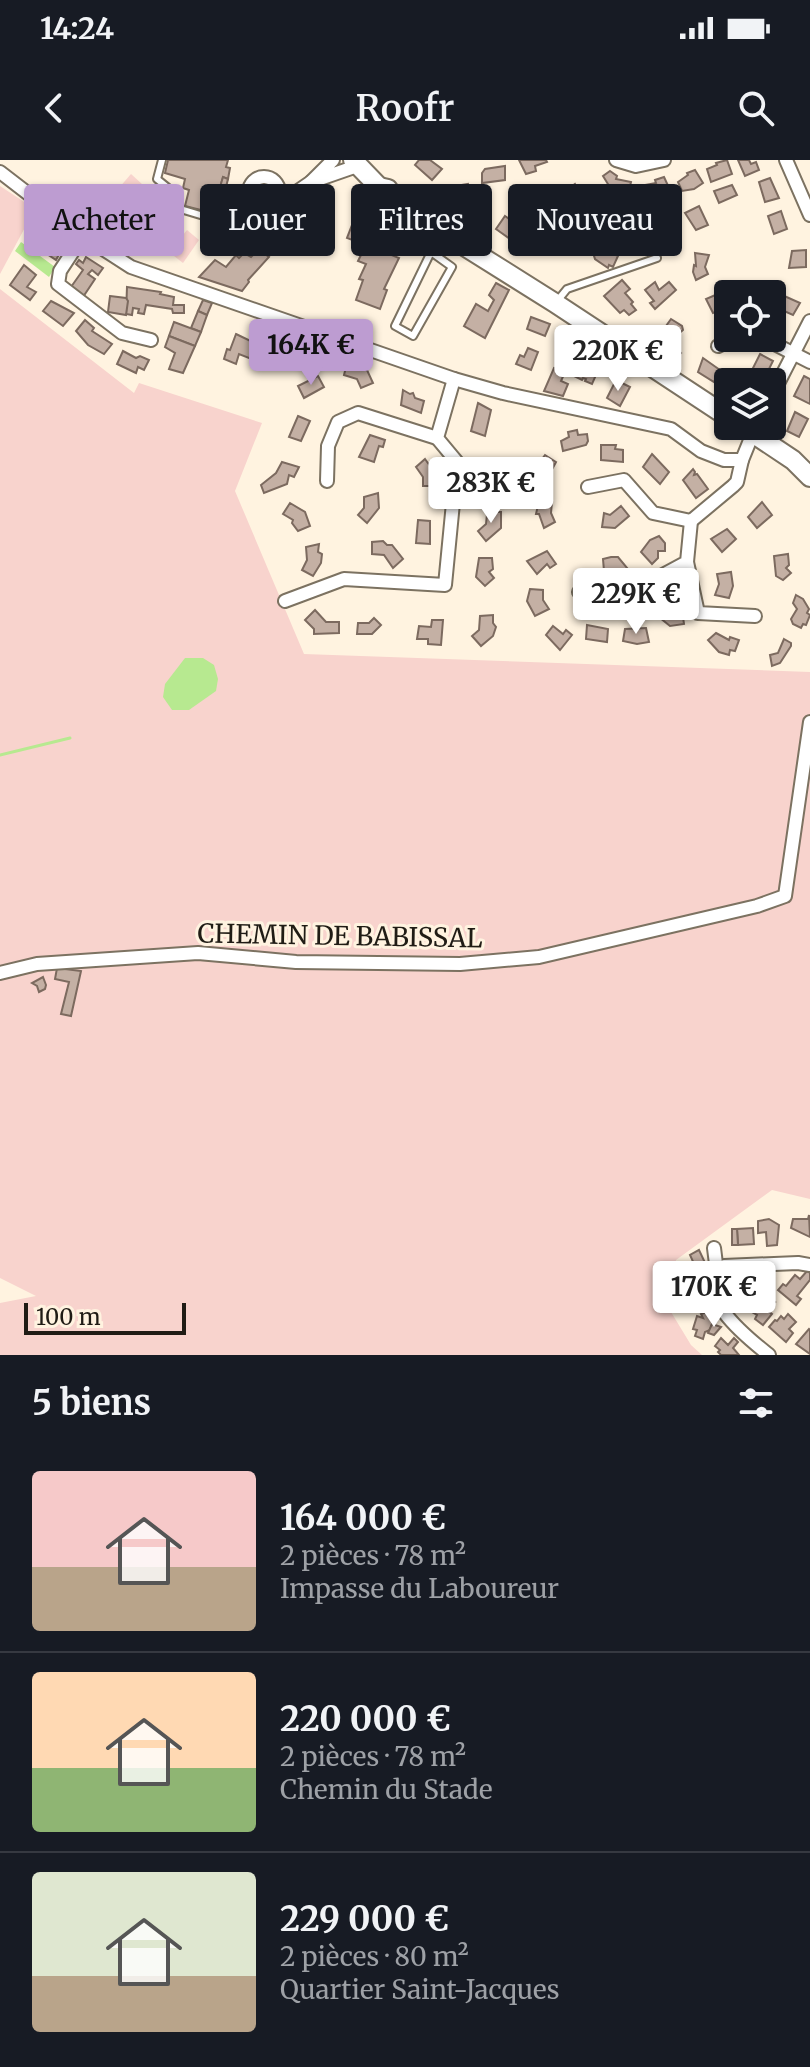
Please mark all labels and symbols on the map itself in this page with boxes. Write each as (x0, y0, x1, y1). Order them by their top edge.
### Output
pin: 164K € (246, 319, 376, 387)
pin: 220K € (553, 325, 683, 393)
pin: 283K € (426, 457, 556, 525)
pin: 229K € (571, 568, 701, 636)
street label: CHEMIN DE BABISSAL (197, 917, 483, 954)
pin: 170K € (649, 1261, 779, 1329)
scale bar (24, 1299, 186, 1335)

